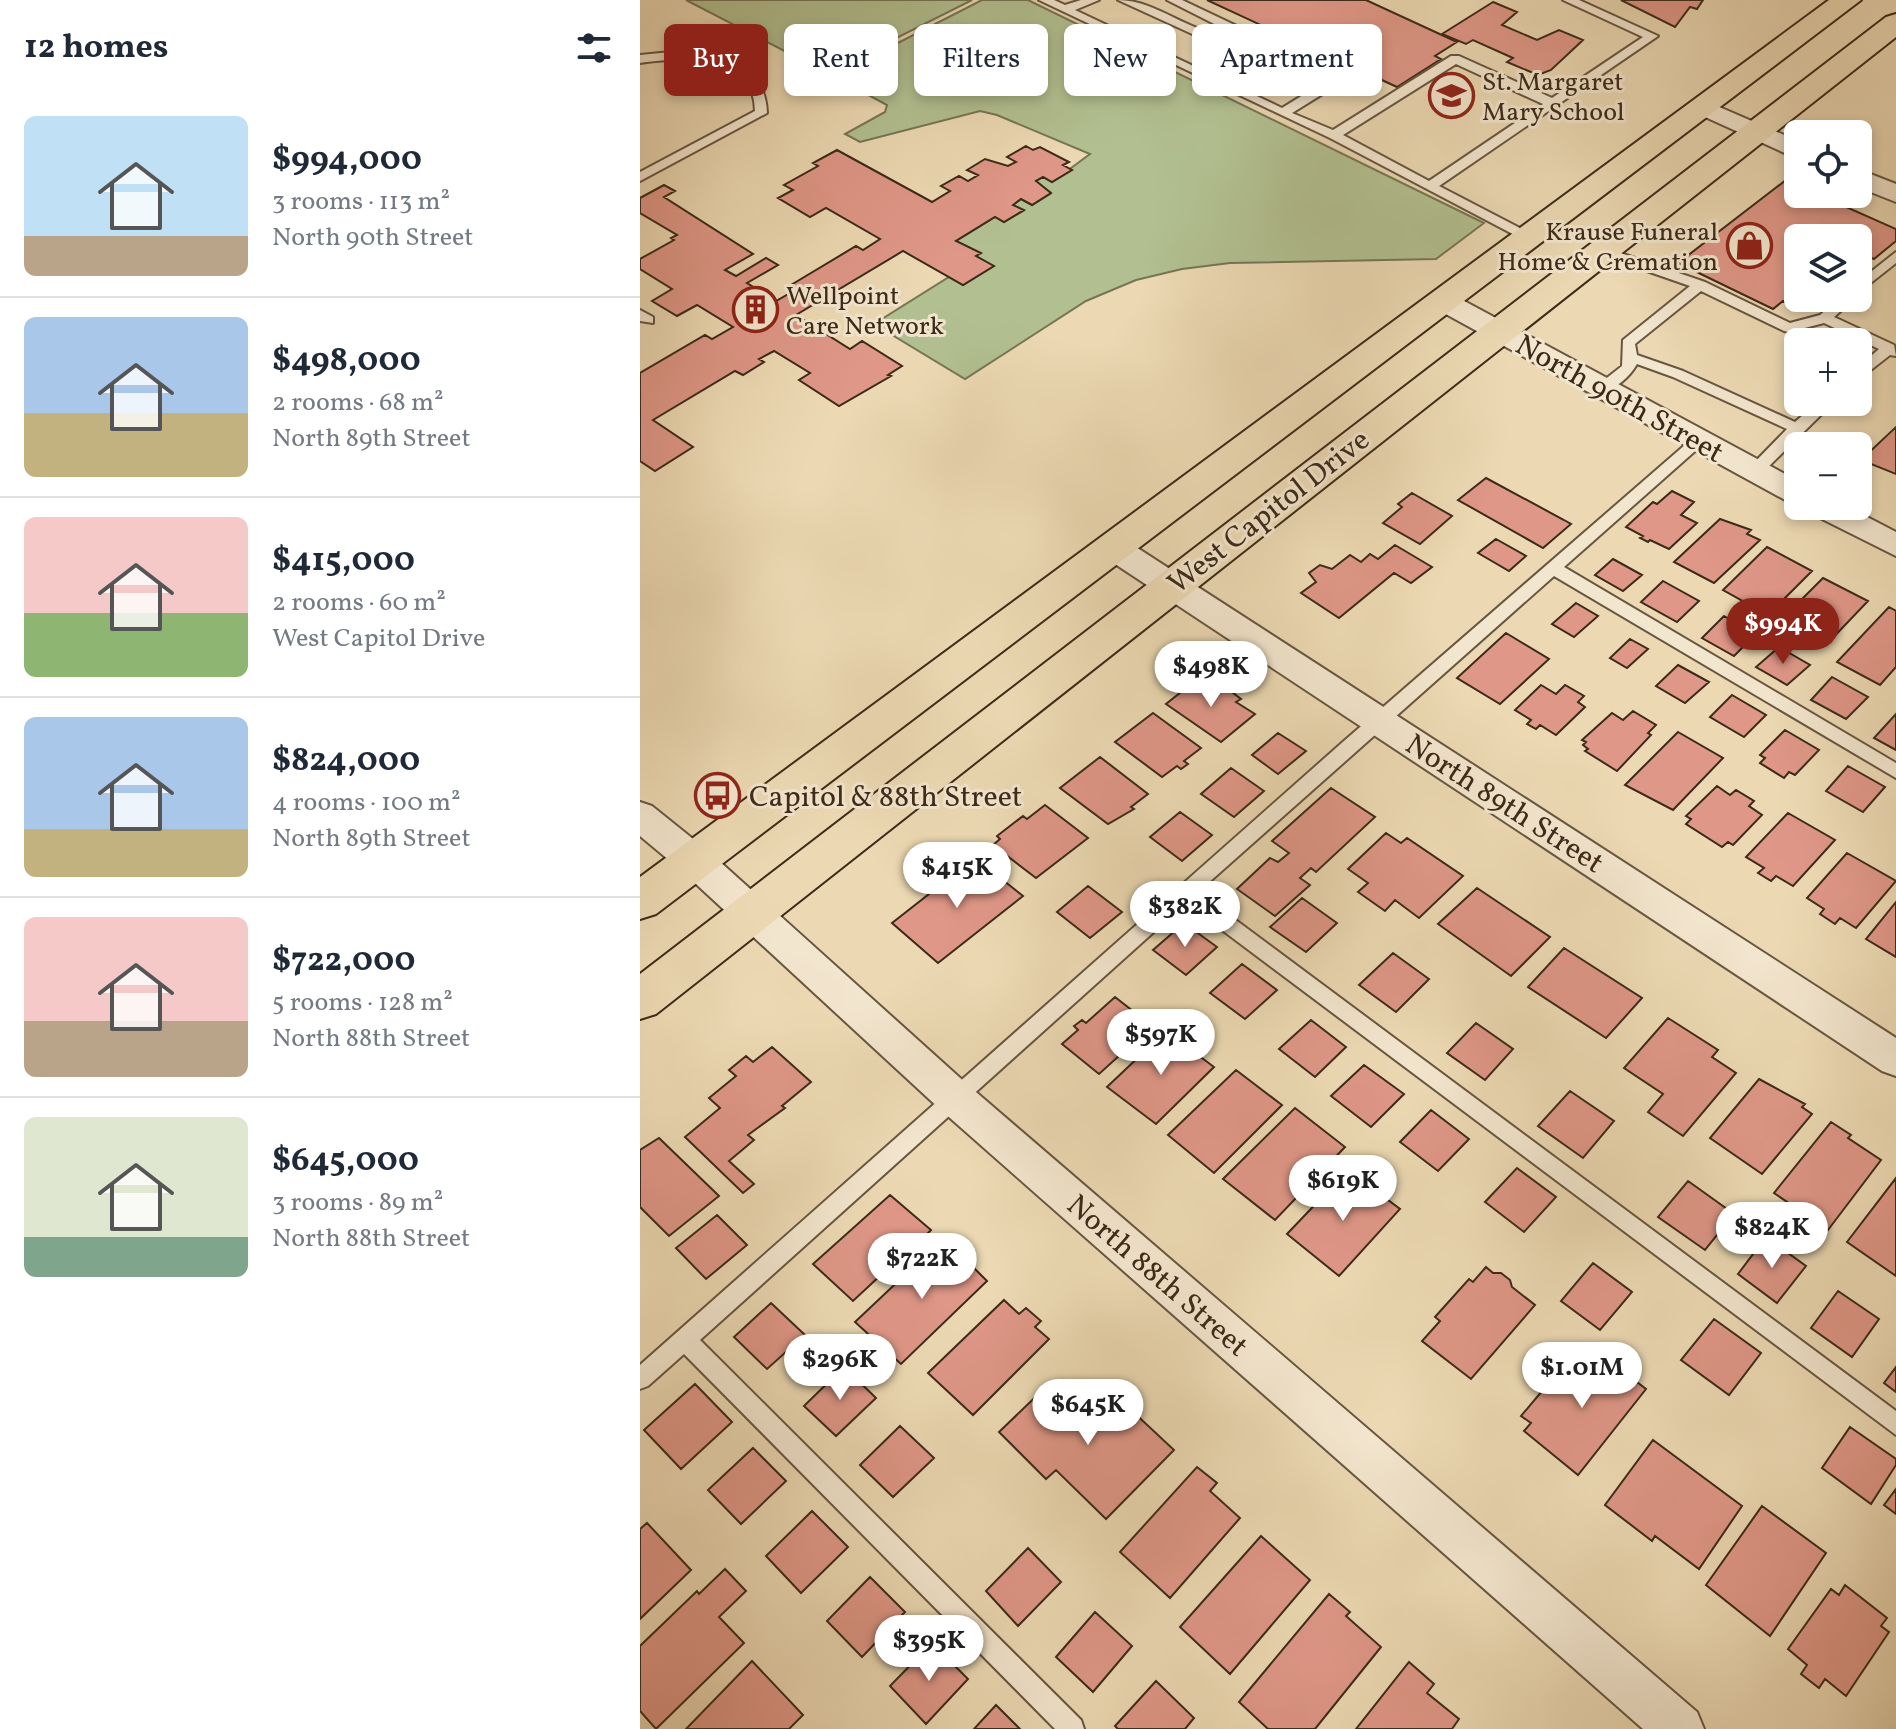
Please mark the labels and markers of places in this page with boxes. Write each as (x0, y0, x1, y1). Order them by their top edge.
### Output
place label: St. Margaret Mary School (1482, 65, 1625, 131)
school or university icon: St. Margaret Mary School (1427, 72, 1475, 120)
place label: Krause Funeral Home & Cremation (1497, 215, 1718, 281)
shop icon: Krause Funeral Home & Cremation (1725, 222, 1773, 270)
place label: Wellpoint Care Network (786, 279, 944, 345)
building icon: Wellpoint Care Network (731, 286, 779, 334)
pin: $994K (1727, 598, 1839, 666)
pin: $498K (1155, 641, 1267, 709)
bus stop icon: Capitol & 88th Street (694, 772, 742, 820)
place label: Capitol & 88th Street (749, 777, 1022, 819)
pin: $415K (901, 842, 1013, 910)
pin: $382K (1129, 881, 1241, 949)
pin: $597K (1105, 1009, 1217, 1077)
pin: $619K (1287, 1155, 1399, 1223)
pin: $824K (1716, 1202, 1828, 1270)
pin: $722K (866, 1233, 978, 1301)
pin: $296K (784, 1334, 896, 1402)
pin: $1.01M (1517, 1342, 1647, 1410)
pin: $645K (1032, 1379, 1144, 1447)
pin: $395K (873, 1615, 985, 1683)

